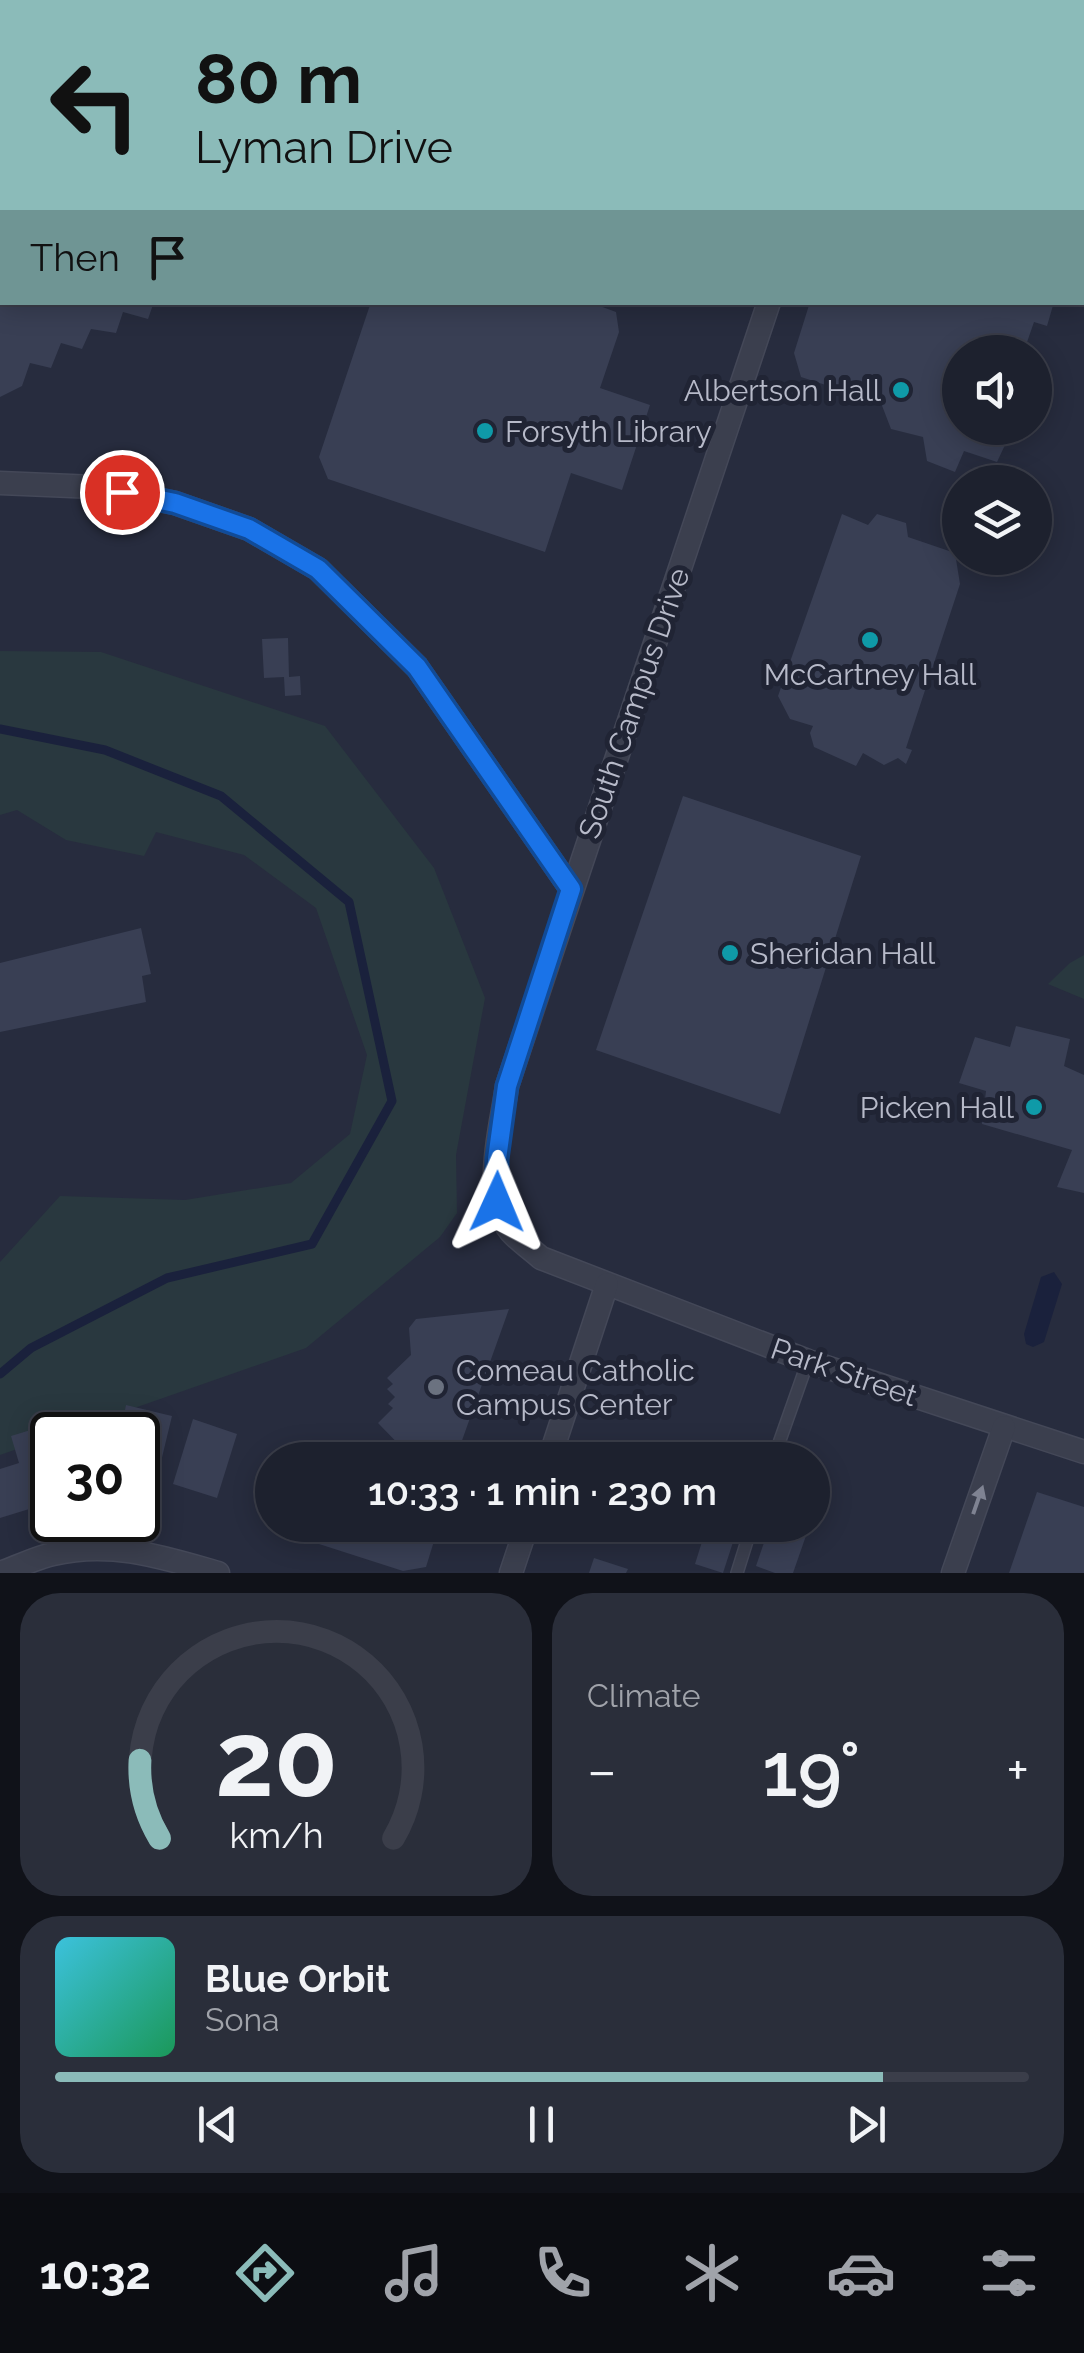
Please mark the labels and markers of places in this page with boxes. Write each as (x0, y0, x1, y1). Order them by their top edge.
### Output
place label: Albertson Hall (684, 373, 882, 408)
marker: Albertson Hall (890, 379, 912, 401)
place label: Forsyth Library (505, 414, 712, 449)
marker: Forsyth Library (474, 420, 496, 442)
pin (80, 450, 165, 535)
marker: McCartney Hall (859, 629, 881, 651)
place label: McCartney Hall (764, 657, 977, 692)
place label: Sheridan Hall (750, 936, 936, 971)
marker: Sheridan Hall (719, 942, 741, 964)
place label: Picken Hall (860, 1090, 1015, 1125)
marker: Picken Hall (1023, 1096, 1045, 1118)
place label: Comeau Catholic Campus Center (456, 1353, 695, 1422)
marker: Comeau Catholic Campus Center (425, 1376, 447, 1398)

